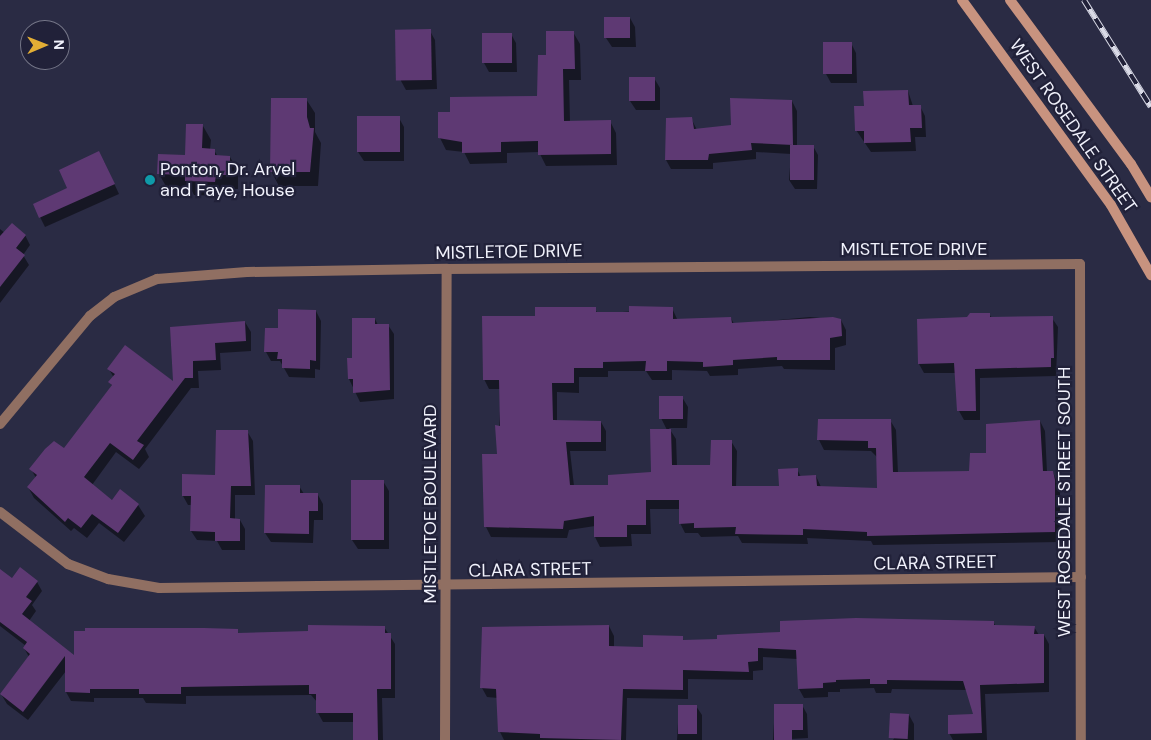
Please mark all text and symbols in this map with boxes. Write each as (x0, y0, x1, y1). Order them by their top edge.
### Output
north arrow (20, 20, 70, 70)
street label: WEST ROSEDALE STREET (1005, 35, 1141, 217)
text: N (50, 39, 68, 50)
place label: Ponton, Dr. Arvel and Faye, House (160, 159, 295, 202)
marker: Ponton, Dr. Arvel and Faye, House (144, 174, 156, 186)
street label: MISTLETOE DRIVE (840, 238, 988, 260)
street label: MISTLETOE DRIVE (435, 240, 583, 264)
street label: WEST ROSEDALE STREET SOUTH (1053, 367, 1075, 637)
street label: MISTLETOE BOULEVARD (419, 404, 441, 604)
street label: CLARA STREET (873, 551, 997, 575)
street label: CLARA STREET (468, 558, 592, 582)

